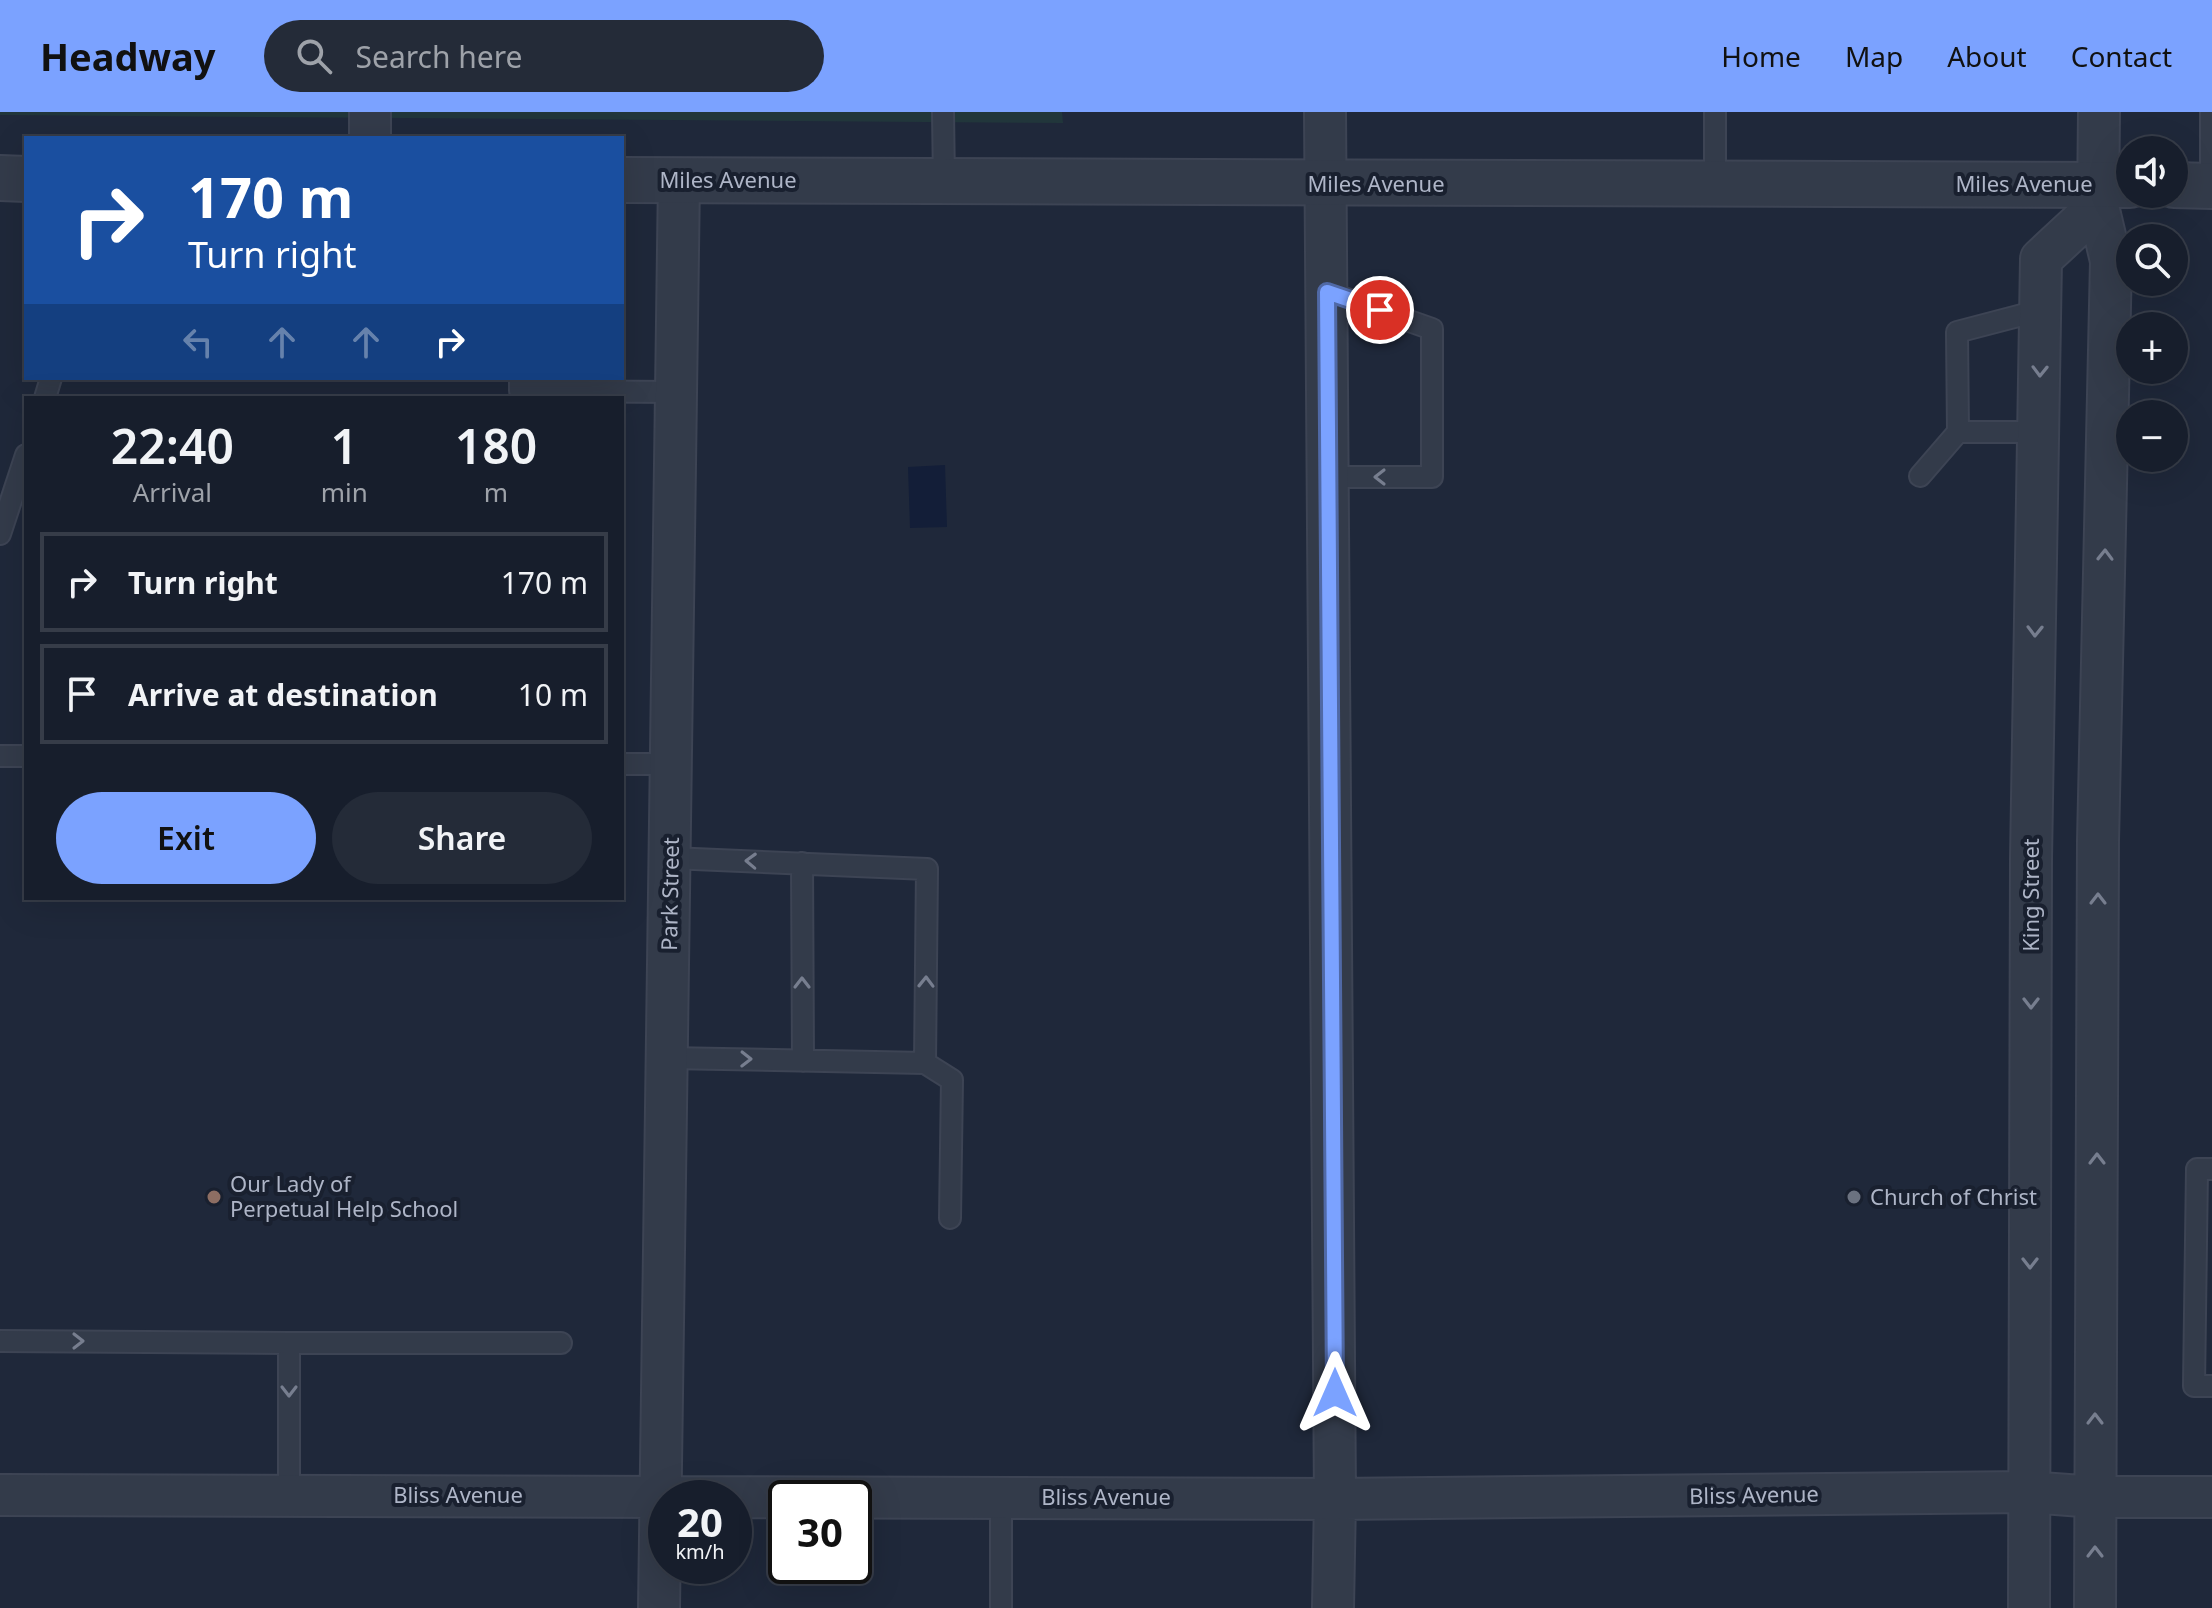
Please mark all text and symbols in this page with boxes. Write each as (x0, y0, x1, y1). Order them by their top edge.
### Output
search box (264, 20, 824, 92)
text: Headway (40, 30, 216, 82)
icon: search (292, 34, 336, 78)
text: Search here (356, 36, 522, 77)
text: Home (1721, 37, 1801, 75)
text: Map (1845, 37, 1903, 75)
text: About (1947, 37, 2027, 75)
text: Contact (2071, 37, 2172, 75)
map controls (2116, 136, 2188, 472)
button: sound (2116, 136, 2188, 208)
text: 170 m (188, 158, 353, 234)
street label: Miles Avenue (659, 164, 797, 194)
icon: right (56, 168, 160, 272)
street label: Miles Avenue (1307, 168, 1445, 198)
street label: Miles Avenue (1955, 168, 2093, 198)
button: search (2116, 224, 2188, 296)
text: Turn right (188, 230, 356, 279)
pin (1346, 276, 1414, 344)
icon: arrive (1358, 288, 1402, 332)
button: + (2116, 312, 2188, 384)
icon: left (176, 320, 220, 364)
icon: ahead (260, 320, 304, 364)
icon: ahead (344, 320, 388, 364)
icon: right (428, 320, 472, 364)
one-way arrow (2031, 365, 2049, 378)
button: − (2116, 400, 2188, 472)
text: 22:40 (111, 413, 234, 478)
text: 1 (331, 413, 358, 478)
text: 180 (455, 413, 537, 478)
one-way arrow (1373, 468, 1386, 486)
text: Arrival (133, 474, 212, 510)
text: min (321, 474, 368, 510)
text: m (484, 474, 508, 510)
one-way arrow (2096, 548, 2113, 561)
icon: right (60, 560, 104, 604)
text: Turn right (128, 562, 278, 603)
text: 170 m (501, 562, 588, 603)
one-way arrow (2027, 625, 2044, 638)
icon: arrive (60, 672, 104, 716)
text: Arrive at destination (128, 674, 438, 715)
text: 10 m (518, 674, 588, 715)
button: Exit (56, 792, 316, 884)
button: Share (332, 792, 592, 884)
street label: Park Street (653, 837, 685, 951)
street label: King Street (2015, 838, 2045, 952)
one-way arrow (744, 853, 757, 870)
one-way arrow (2089, 892, 2107, 905)
one-way arrow (917, 975, 935, 988)
one-way arrow (793, 976, 811, 989)
one-way arrow (2022, 997, 2040, 1010)
one-way arrow (740, 1051, 753, 1068)
one-way arrow (2088, 1152, 2106, 1165)
place label: Our Lady of Perpetual Help School (230, 1168, 458, 1223)
place label: Church of Christ (1870, 1181, 2037, 1211)
marker: Our Lady of Perpetual Help School (205, 1188, 223, 1206)
marker: Church of Christ (1845, 1188, 1863, 1206)
one-way arrow (2021, 1257, 2039, 1270)
one-way arrow (72, 1332, 85, 1350)
position arrow (1293, 1351, 1377, 1435)
one-way arrow (280, 1385, 298, 1398)
one-way arrow (2086, 1412, 2104, 1425)
street label: Bliss Avenue (1689, 1478, 1819, 1510)
street label: Bliss Avenue (393, 1479, 523, 1509)
speed limit sign: 30 (768, 1480, 872, 1584)
street label: Bliss Avenue (1041, 1481, 1171, 1511)
text: 20 (677, 1494, 723, 1549)
text: km/h (675, 1538, 725, 1565)
one-way arrow (2086, 1545, 2104, 1558)

